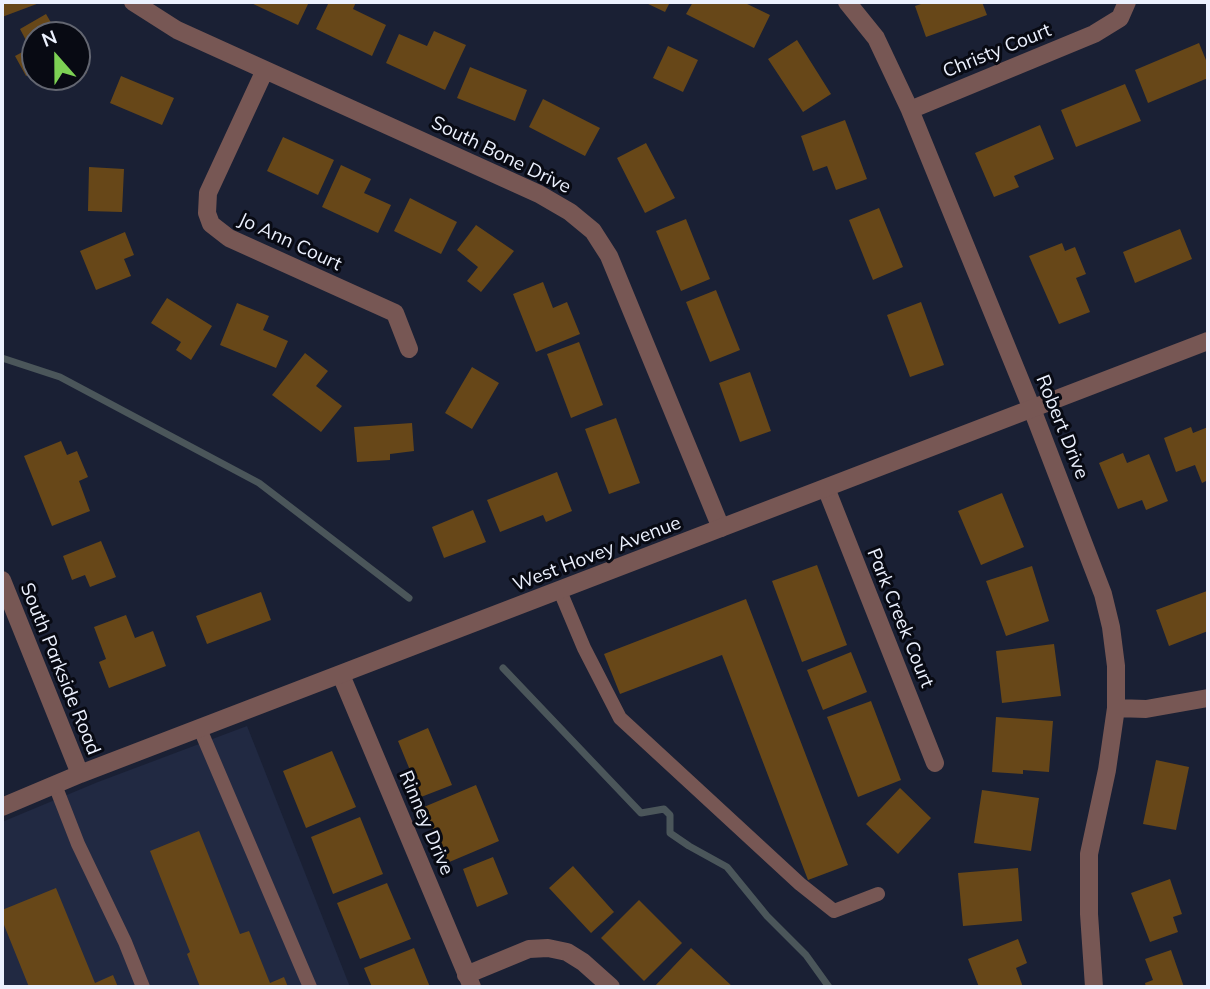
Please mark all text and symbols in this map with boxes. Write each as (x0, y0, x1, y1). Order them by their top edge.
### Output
street label: Christy Court (939, 19, 1055, 83)
north arrow (21, 21, 91, 91)
text: N (38, 24, 60, 52)
street label: South Bone Drive (427, 111, 575, 199)
street label: Jo Ann Court (235, 208, 345, 276)
street label: Robert Drive (1031, 372, 1093, 482)
street label: West Hovey Avenue (510, 511, 684, 597)
street label: Park Creek Court (862, 545, 938, 691)
street label: South Parkside Road (15, 580, 105, 758)
street label: Rinney Drive (394, 767, 458, 879)

